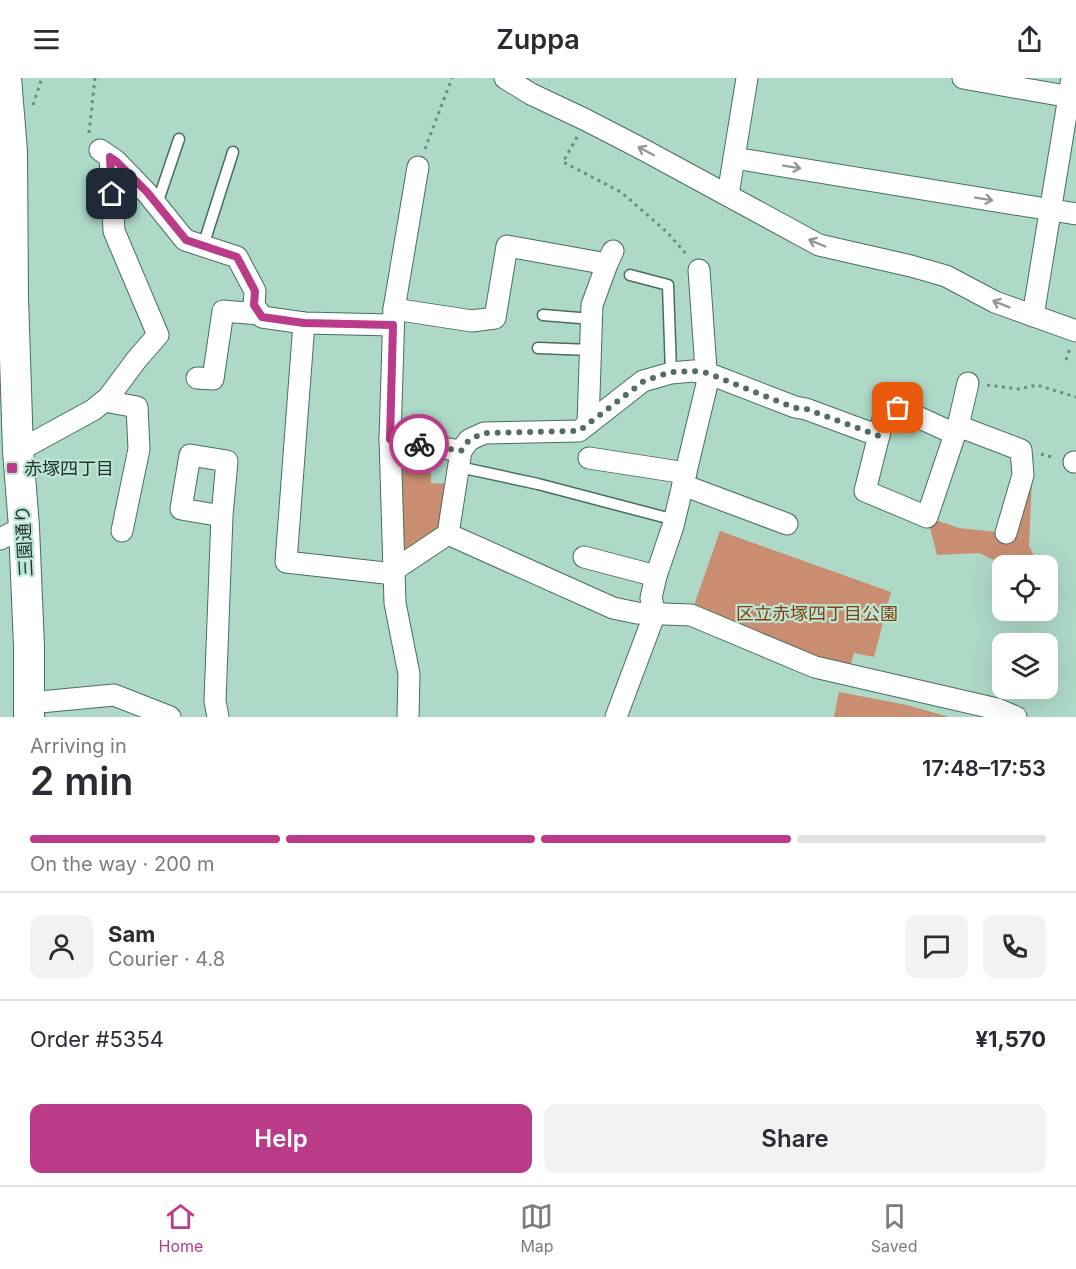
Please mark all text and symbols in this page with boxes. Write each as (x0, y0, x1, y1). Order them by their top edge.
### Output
icon: menu (30, 23, 63, 56)
text: Zuppa (496, 23, 580, 56)
icon: share (1013, 23, 1046, 56)
one-way arrow (637, 145, 655, 156)
one-way arrow (781, 162, 801, 173)
pin (86, 168, 137, 219)
icon: home (95, 177, 128, 210)
one-way arrow (974, 193, 994, 204)
one-way arrow (809, 237, 827, 248)
one-way arrow (992, 298, 1011, 309)
pin (872, 382, 923, 433)
icon: bag (881, 391, 914, 424)
courier (389, 414, 449, 474)
icon: bike (403, 428, 436, 461)
place label: 赤塚四丁目 (24, 458, 114, 479)
marker: 赤塚四丁目 (5, 461, 19, 475)
street label: 三園通り (12, 504, 36, 578)
map controls (992, 555, 1058, 699)
button: locate (992, 555, 1058, 621)
park label: 区立赤塚四丁目公園 (736, 603, 898, 624)
button: layers (992, 633, 1058, 699)
text: Arriving in (30, 734, 127, 758)
text: 17:48–17:53 (922, 755, 1046, 781)
text: 2 min (30, 757, 133, 804)
text: On the way · 200 m (30, 852, 215, 876)
button: person (30, 915, 93, 978)
button: chat (905, 915, 968, 978)
button: phone (983, 915, 1046, 978)
text: Sam (108, 921, 155, 947)
text: Courier · 4.8 (108, 947, 225, 971)
text: Order #5354 (30, 1026, 164, 1052)
text: ¥1,570 (975, 1026, 1046, 1052)
button: Help (30, 1104, 532, 1173)
button: Share (544, 1104, 1046, 1173)
tab: Home (159, 1200, 203, 1256)
tab: Map (520, 1200, 554, 1256)
tab: Saved (871, 1200, 917, 1256)

